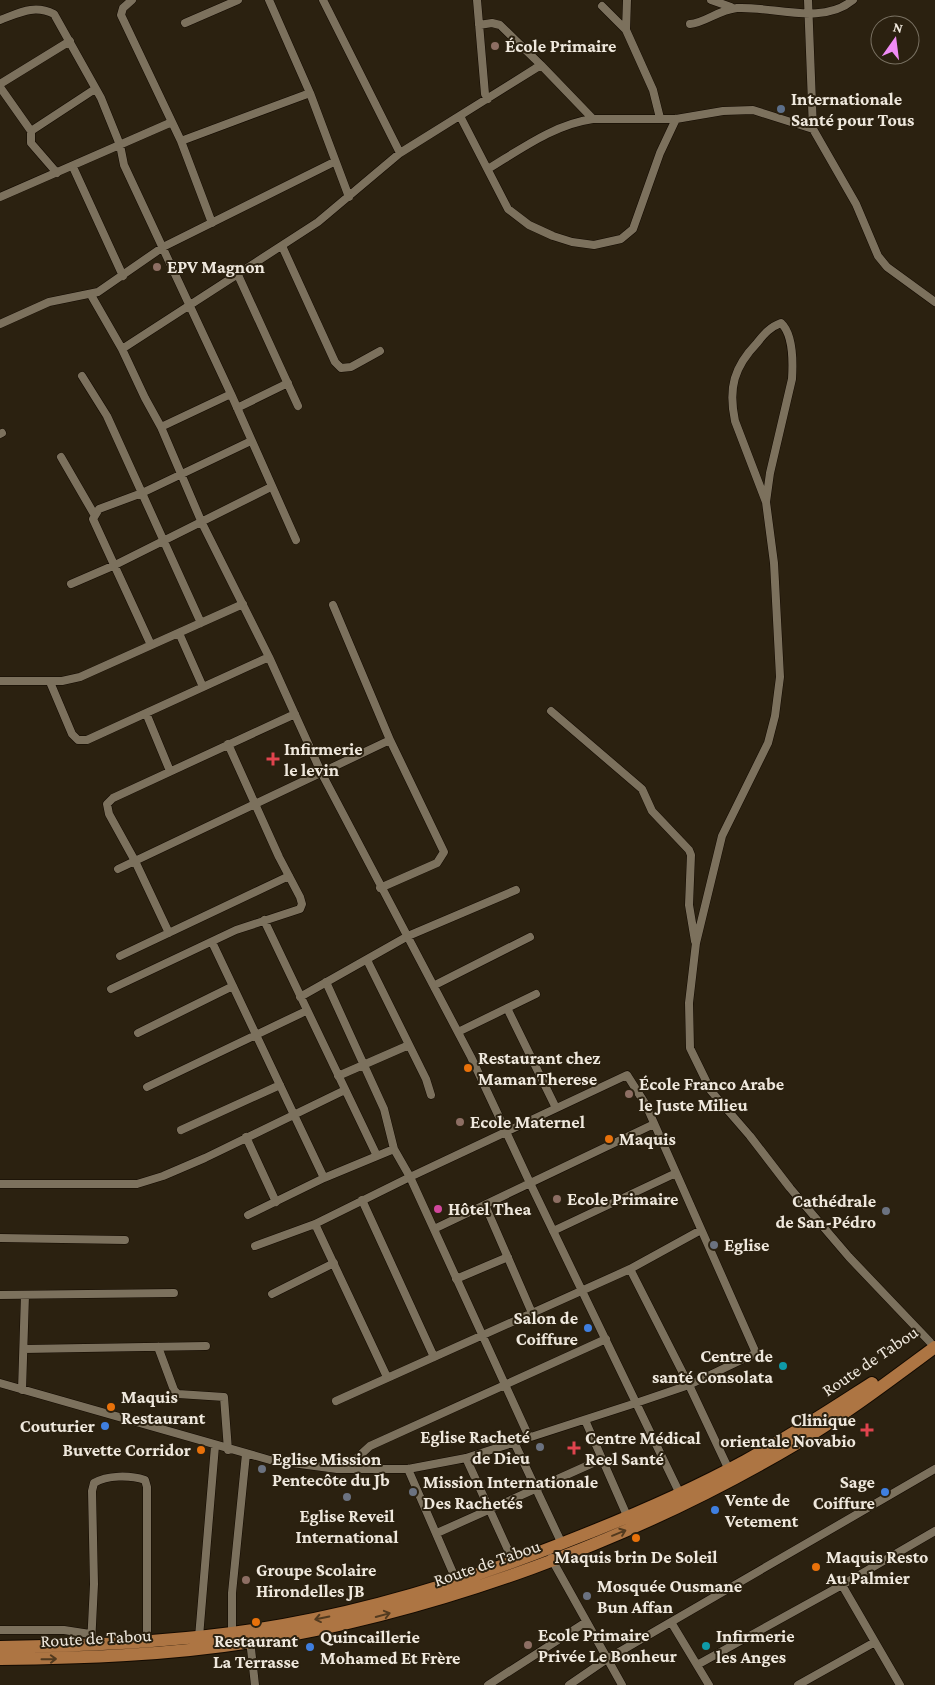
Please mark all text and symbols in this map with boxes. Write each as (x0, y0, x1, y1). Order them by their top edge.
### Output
north arrow (870, 15, 920, 65)
text: N (892, 18, 905, 36)
place label: École Primaire (505, 36, 616, 56)
marker: École Primaire (489, 40, 501, 52)
place label: Internationale Santé pour Tous (791, 89, 914, 130)
marker: Internationale Santé pour Tous (775, 103, 787, 115)
place label: EPV Magnon (167, 257, 266, 277)
marker: EPV Magnon (151, 261, 163, 273)
place label: Infirmerie le levin (284, 739, 363, 780)
marker: Infirmerie le levin (266, 752, 280, 766)
place label: Restaurant chez MamanTherese (478, 1048, 601, 1089)
marker: Restaurant chez MamanTherese (462, 1062, 474, 1074)
place label: École Franco Arabe le Juste Milieu (639, 1074, 784, 1115)
marker: École Franco Arabe le Juste Milieu (623, 1088, 635, 1100)
place label: Ecole Maternel (470, 1112, 585, 1132)
marker: Ecole Maternel (454, 1116, 466, 1128)
place label: Maquis (619, 1129, 676, 1149)
marker: Maquis (603, 1133, 615, 1145)
place label: Ecole Primaire (567, 1189, 678, 1209)
place label: Cathédrale de San-Pédro (775, 1191, 876, 1232)
marker: Ecole Primaire (551, 1193, 563, 1205)
place label: Hôtel Thea (448, 1199, 532, 1219)
marker: Hôtel Thea (432, 1203, 444, 1215)
marker: Cathédrale de San-Pédro (880, 1205, 892, 1217)
place label: Eglise (724, 1235, 769, 1255)
marker: Eglise (708, 1239, 720, 1251)
place label: Salon de Coiffure (514, 1308, 578, 1349)
street label: Route de Tabou (818, 1321, 922, 1400)
marker: Salon de Coiffure (582, 1322, 594, 1334)
place label: Centre de santé Consolata (652, 1346, 773, 1387)
marker: Centre de santé Consolata (777, 1360, 789, 1372)
place label: Maquis Restaurant (121, 1387, 206, 1428)
marker: Maquis Restaurant (105, 1401, 117, 1413)
place label: Clinique orientale Novabio (720, 1410, 856, 1451)
place label: Couturier (20, 1416, 95, 1436)
marker: Couturier (99, 1420, 111, 1432)
marker: Clinique orientale Novabio (860, 1423, 874, 1437)
place label: Eglise Racheté de Dieu (420, 1427, 531, 1468)
place label: Centre Médical Reel Santé (585, 1428, 701, 1469)
place label: Buvette Corridor (63, 1440, 191, 1460)
marker: Eglise Racheté de Dieu (534, 1441, 546, 1453)
marker: Centre Médical Reel Santé (567, 1441, 581, 1455)
marker: Buvette Corridor (195, 1444, 207, 1456)
place label: Eglise Mission Pentecôte du Jb (272, 1449, 390, 1490)
marker: Eglise Mission Pentecôte du Jb (256, 1463, 268, 1475)
place label: Mission Internationale Des Rachetés (423, 1472, 598, 1513)
place label: Sage Coiffure (813, 1472, 875, 1513)
marker: Mission Internationale Des Rachetés (407, 1486, 419, 1498)
marker: Sage Coiffure (879, 1486, 891, 1498)
place label: Vente de Vetement (724, 1490, 799, 1531)
marker: Eglise Reveil International (341, 1491, 353, 1503)
marker: Vente de Vetement (709, 1504, 721, 1516)
place label: Eglise Reveil International (296, 1506, 398, 1547)
one-way arrow (611, 1527, 626, 1536)
marker: Maquis brin De Soleil (630, 1532, 642, 1544)
street label: Route de Tabou (431, 1535, 543, 1591)
place label: Maquis brin De Soleil (554, 1547, 718, 1567)
place label: Maquis Resto Au Palmier (825, 1547, 928, 1588)
place label: Groupe Scolaire Hirondelles JB (256, 1560, 376, 1601)
marker: Maquis Resto Au Palmier (810, 1561, 822, 1573)
marker: Groupe Scolaire Hirondelles JB (240, 1574, 252, 1586)
place label: Mosquée Ousmane Bun Affan (597, 1576, 742, 1617)
marker: Mosquée Ousmane Bun Affan (581, 1590, 593, 1602)
one-way arrow (374, 1610, 390, 1619)
one-way arrow (314, 1614, 330, 1623)
marker: Restaurant La Terrasse (250, 1616, 262, 1628)
street label: Route de Tabou (40, 1625, 153, 1651)
place label: Ecole Primaire Privée Le Bonheur (538, 1625, 677, 1666)
place label: Infirmerie les Anges (716, 1626, 795, 1667)
place label: Quincaillerie Mohamed Et Frère (320, 1627, 461, 1668)
place label: Restaurant La Terrasse (213, 1631, 299, 1672)
marker: Ecole Primaire Privée Le Bonheur (522, 1639, 534, 1651)
marker: Infirmerie les Anges (700, 1640, 712, 1652)
marker: Quincaillerie Mohamed Et Frère (304, 1641, 316, 1653)
one-way arrow (40, 1654, 56, 1663)

